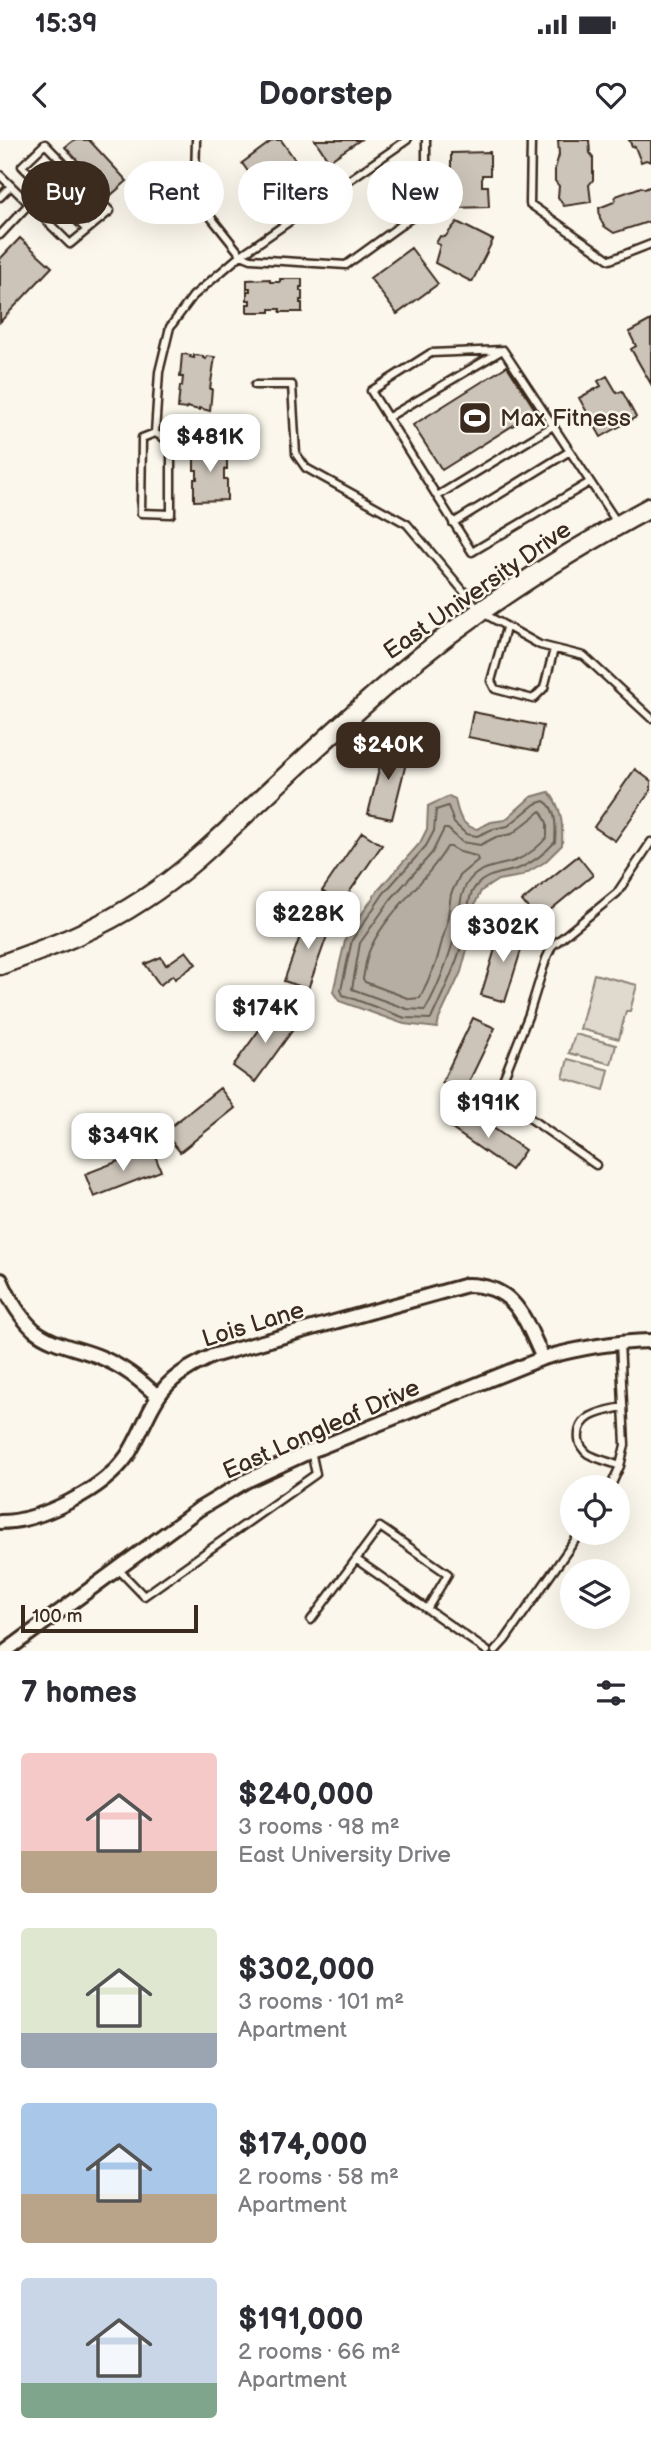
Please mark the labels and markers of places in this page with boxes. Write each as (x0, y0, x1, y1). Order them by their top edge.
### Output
sports icon: Max Fitness (456, 399, 494, 437)
place label: Max Fitness (500, 404, 631, 433)
pin: $481K (161, 414, 259, 474)
pin: $240K (339, 722, 437, 782)
pin: $228K (259, 892, 357, 951)
pin: $302K (454, 904, 552, 964)
pin: $174K (216, 986, 314, 1045)
pin: $191K (439, 1080, 537, 1140)
pin: $349K (74, 1114, 172, 1173)

